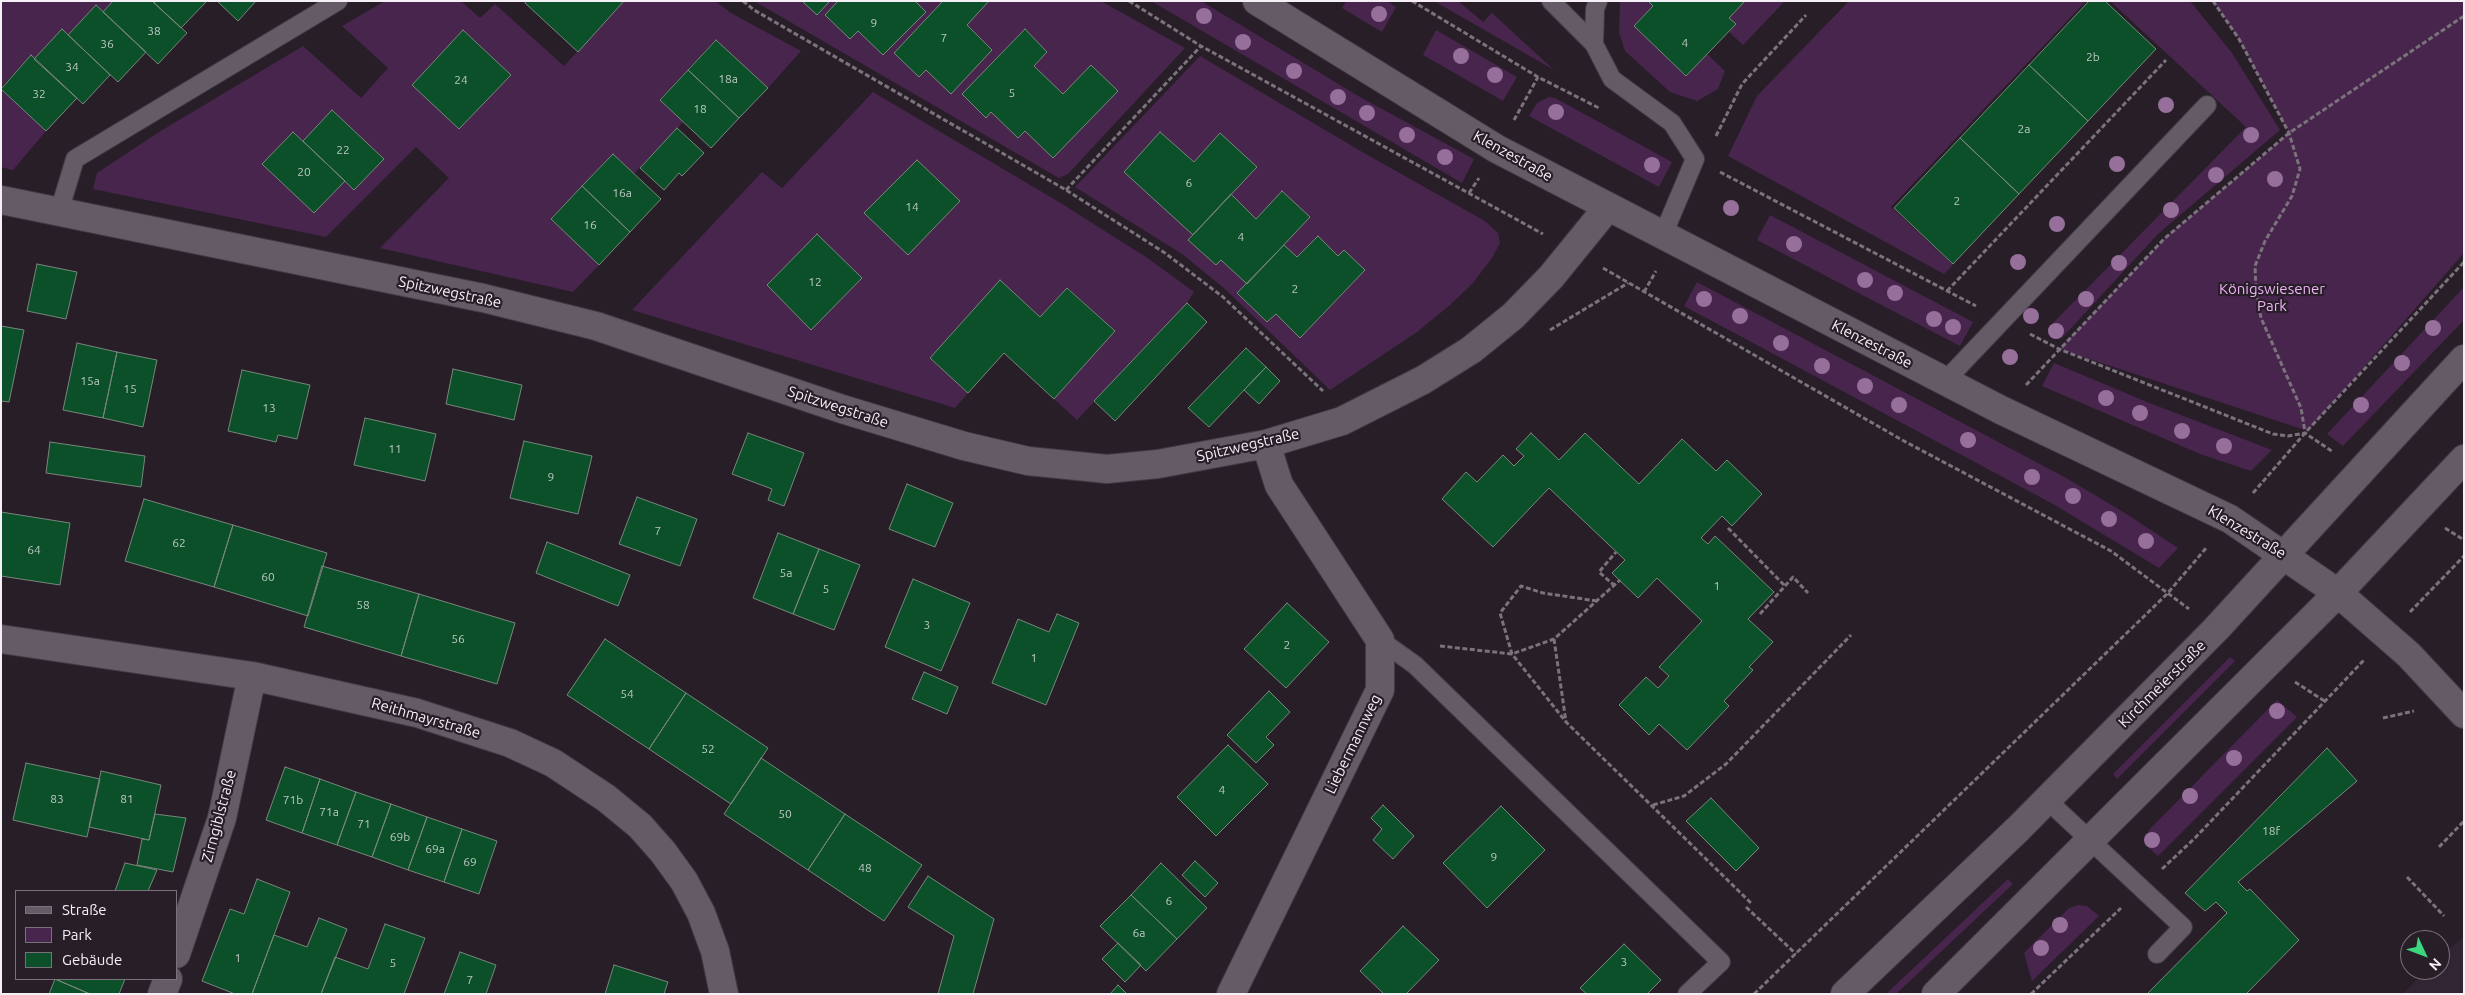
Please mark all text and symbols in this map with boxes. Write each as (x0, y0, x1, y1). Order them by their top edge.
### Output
house number: 9 (871, 16, 877, 30)
house number: 38 (147, 24, 161, 38)
house number: 7 (941, 31, 947, 45)
house number: 4 (1682, 36, 1688, 50)
house number: 36 (100, 37, 114, 51)
house number: 2b (2086, 50, 2100, 64)
house number: 34 (65, 60, 79, 74)
house number: 18a (718, 72, 738, 86)
house number: 24 (454, 73, 468, 87)
house number: 5 (1009, 86, 1015, 100)
house number: 32 (32, 87, 46, 101)
house number: 18 (693, 102, 707, 116)
house number: 2a (2018, 122, 2030, 136)
street label: Klenzestraße (1470, 127, 1556, 185)
house number: 22 (336, 143, 350, 157)
house number: 20 (297, 165, 311, 179)
house number: 6 (1186, 176, 1192, 190)
house number: 16a (612, 186, 632, 200)
house number: 2 (1954, 194, 1960, 208)
house number: 14 (905, 200, 919, 214)
house number: 16 (583, 218, 597, 232)
house number: 4 (1238, 230, 1244, 244)
street label: Spitzwegstraße (397, 272, 503, 312)
house number: 12 (808, 275, 822, 289)
park label: Königswiesener Park (2219, 280, 2325, 315)
house number: 2 (1292, 282, 1298, 296)
street label: Klenzestraße (1829, 316, 1915, 372)
house number: 15a (80, 374, 100, 388)
house number: 15 (123, 382, 137, 396)
street label: Spitzwegstraße (785, 382, 891, 432)
house number: 13 (262, 401, 276, 415)
street label: Spitzwegstraße (1195, 424, 1301, 466)
house number: 11 (388, 442, 402, 456)
house number: 9 (548, 470, 554, 484)
street label: Klenzestraße (2205, 502, 2289, 562)
house number: 7 (655, 524, 661, 538)
house number: 62 (172, 536, 186, 550)
house number: 64 (27, 543, 41, 557)
house number: 5a (780, 566, 792, 580)
house number: 60 (261, 570, 275, 584)
house number: 1 (1714, 579, 1720, 593)
house number: 5 (823, 582, 829, 596)
house number: 58 (356, 598, 370, 612)
house number: 3 (924, 618, 930, 632)
house number: 56 (451, 632, 465, 646)
street label: Kirchmeierstraße (2115, 637, 2209, 731)
house number: 2 (1284, 638, 1290, 652)
house number: 1 (1031, 651, 1037, 665)
house number: 54 (620, 687, 634, 701)
street label: Liebermannweg (1321, 691, 1385, 797)
street label: Reithmayrstraße (370, 694, 482, 742)
house number: 52 (701, 742, 715, 756)
street label: Zirngiblstraße (198, 768, 240, 864)
house number: 4 (1219, 783, 1225, 797)
house number: 83 (50, 792, 64, 806)
house number: 81 (120, 792, 134, 806)
house number: 71b (283, 793, 303, 807)
house number: 71a (319, 805, 339, 819)
house number: 50 (778, 807, 792, 821)
house number: 71 (357, 817, 371, 831)
house number: 18f (2262, 824, 2280, 838)
house number: 69b (390, 830, 410, 844)
house number: 69a (425, 842, 445, 856)
house number: 9 (1491, 850, 1497, 864)
house number: 69 (463, 855, 477, 869)
house number: 48 (858, 861, 872, 875)
legend (15, 890, 178, 980)
house number: 6 (1166, 894, 1172, 908)
text: Straße (62, 901, 106, 918)
text: Park (62, 926, 92, 943)
house number: 6a (1133, 926, 1145, 940)
north arrow (2400, 930, 2450, 980)
text: Gebäude (62, 951, 122, 968)
house number: 1 (235, 951, 241, 965)
house number: 3 (1621, 955, 1627, 969)
text: N (2426, 955, 2445, 974)
house number: 5 (390, 956, 396, 970)
house number: 7 (467, 973, 473, 987)

